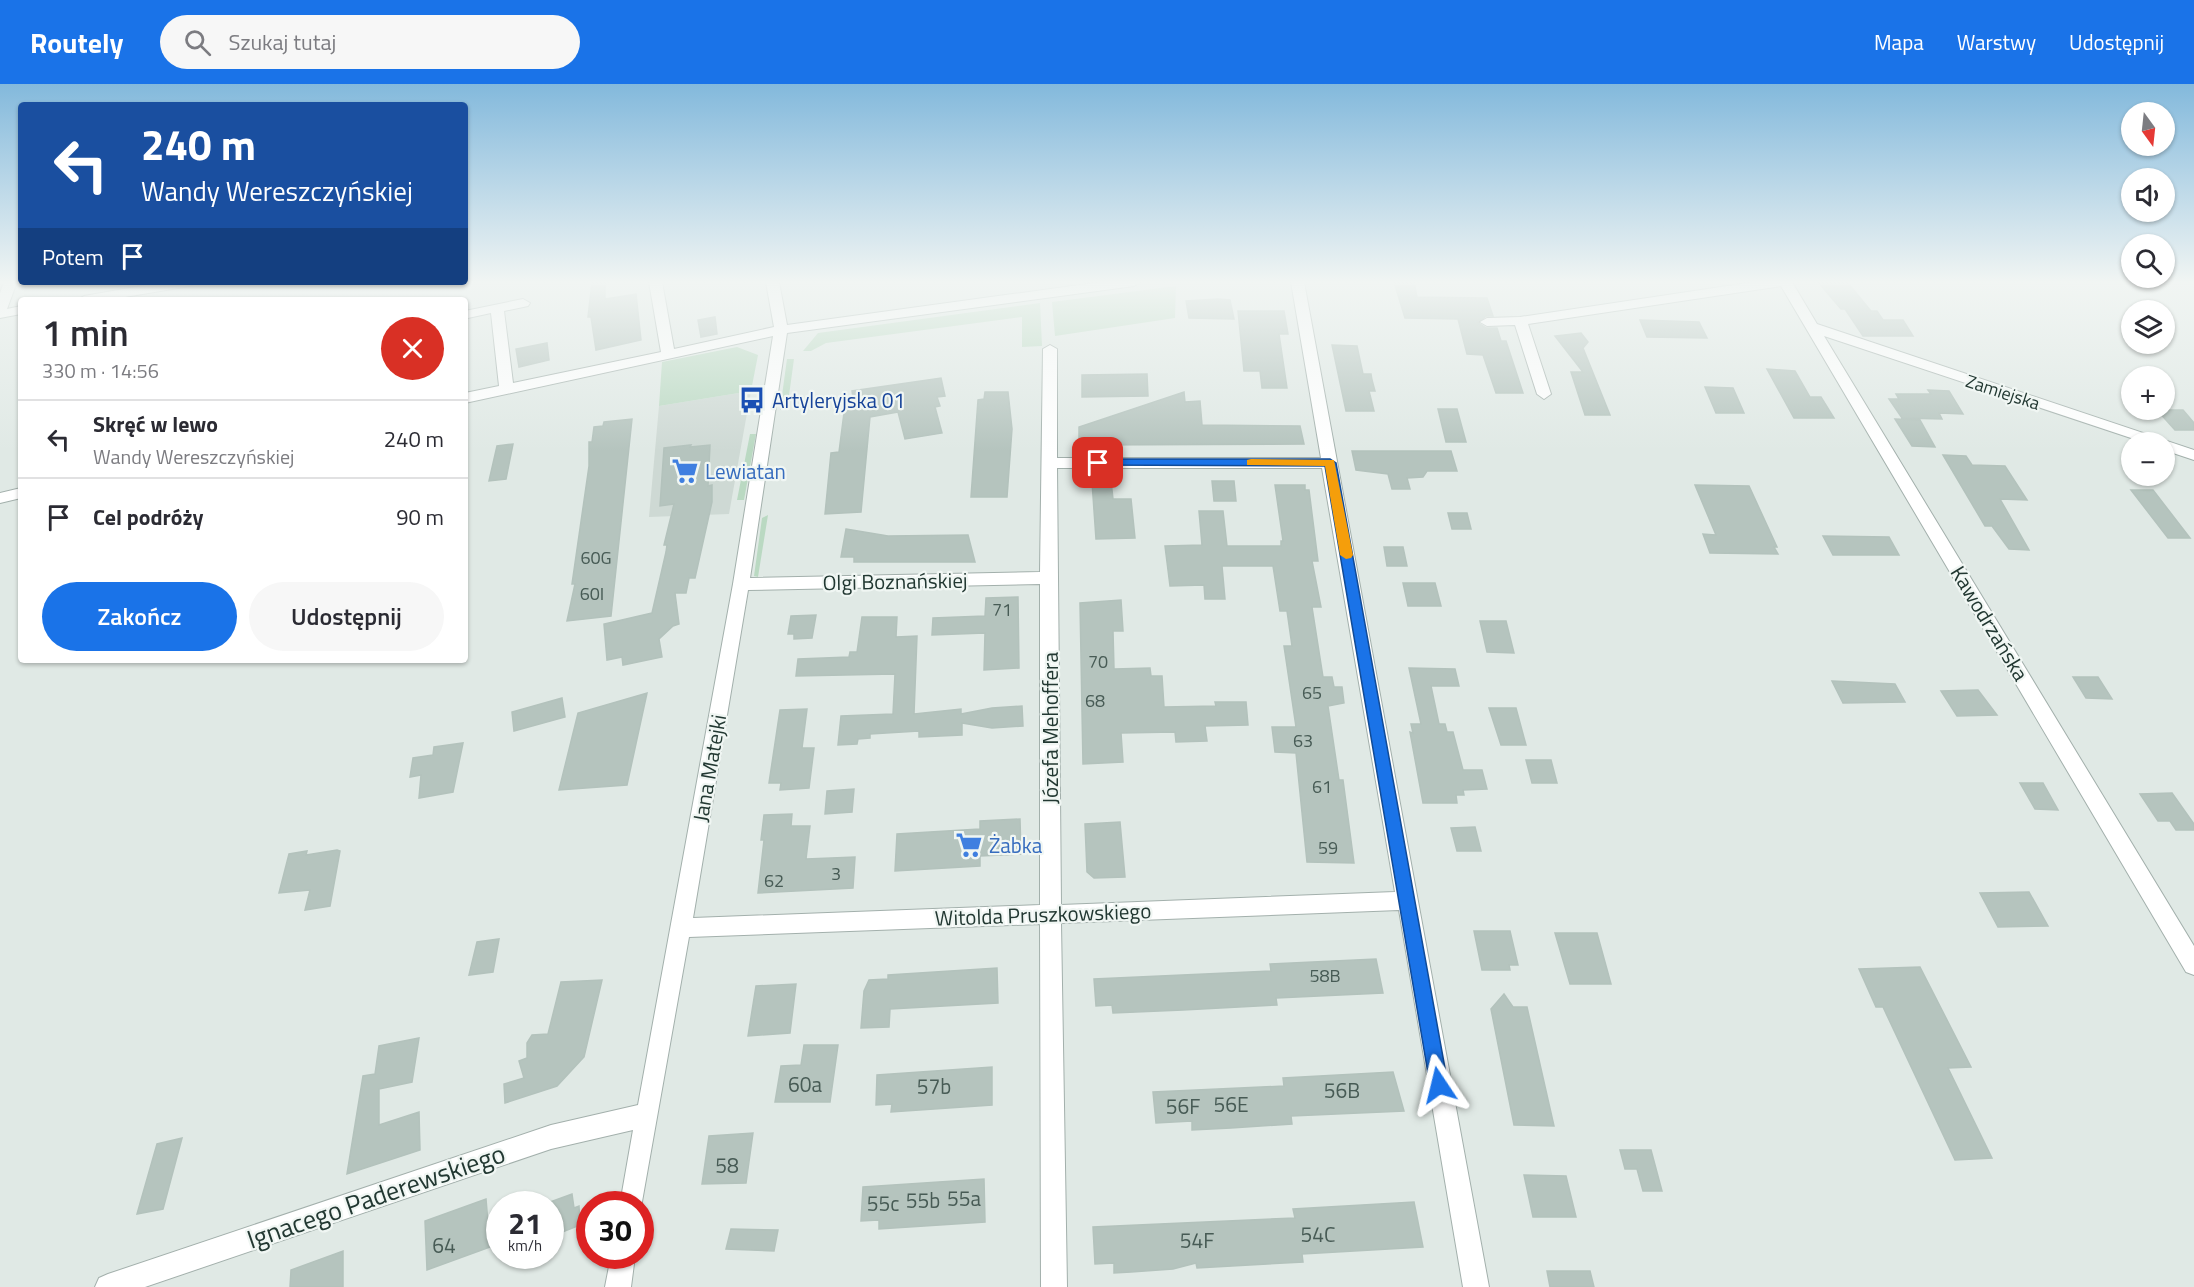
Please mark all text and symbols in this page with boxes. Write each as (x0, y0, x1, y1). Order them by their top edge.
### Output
search box (160, 15, 580, 69)
text: Routely (30, 21, 124, 64)
text: Szukaj tutaj (229, 25, 336, 59)
icon: search (181, 26, 214, 59)
text: Mapa (1874, 26, 1924, 58)
text: Warstwy (1957, 26, 2036, 58)
text: Udostępnij (2069, 26, 2164, 58)
north arrow (2121, 102, 2175, 156)
map controls (2121, 102, 2175, 486)
text: 240 m (141, 112, 256, 176)
icon: left (42, 126, 120, 204)
button: sound (2121, 168, 2175, 222)
text: Wandy Wereszczyńskiej (141, 170, 413, 211)
button: search (2121, 234, 2175, 288)
text: Potem (42, 240, 104, 274)
icon: arrive (116, 240, 149, 273)
button: layers (2121, 300, 2175, 354)
text: 1 min (42, 305, 129, 360)
button: close (381, 317, 444, 380)
text: 330 m · 14:56 (42, 355, 159, 386)
button: + (2121, 366, 2175, 420)
street label: Zamiejska (1962, 367, 2044, 417)
place label: Artyleryjska 01 (772, 384, 905, 416)
bus stop icon: Artyleryjska 01 (737, 385, 767, 415)
text: Skręć w lewo (93, 407, 218, 441)
text: 240 m (384, 422, 444, 456)
icon: left (42, 423, 75, 456)
button: − (2121, 432, 2175, 486)
pin (1072, 437, 1123, 488)
text: Wandy Wereszczyńskiej (93, 441, 294, 472)
icon: arrive (1081, 446, 1114, 479)
place label: Lewiatan (705, 455, 786, 487)
supermarket icon: Lewiatan (670, 456, 700, 486)
text: Cel podróży (93, 500, 203, 534)
text: 90 m (396, 500, 444, 534)
icon: arrive (42, 501, 75, 534)
house number: 60G (580, 544, 612, 571)
street label: Kawodrzańska (1943, 559, 2037, 687)
street label: Olgi Boznańskiej (822, 564, 968, 598)
house number: 60I (580, 580, 604, 607)
button: Zakończ (42, 582, 237, 651)
button: Udostępnij (249, 582, 444, 651)
house number: 71 (992, 596, 1012, 623)
house number: 70 (1088, 648, 1108, 675)
street label: Józefa Mehoffera (1034, 652, 1066, 804)
house number: 65 (1302, 679, 1322, 706)
house number: 68 (1085, 687, 1105, 714)
street label: Jana Matejki (684, 712, 734, 824)
house number: 63 (1293, 727, 1313, 754)
house number: 61 (1312, 773, 1332, 800)
place label: Żabka (989, 829, 1043, 861)
supermarket icon: Żabka (954, 830, 984, 860)
house number: 59 (1318, 834, 1338, 861)
house number: 3 (831, 860, 841, 887)
house number: 62 (764, 867, 784, 894)
street label: Witolda Pruszkowskiego (934, 894, 1152, 934)
house number: 58B (1309, 962, 1341, 989)
position arrow (1407, 1053, 1471, 1117)
house number: 60a (788, 1068, 822, 1100)
house number: 57b (917, 1070, 951, 1102)
house number: 56B (1324, 1074, 1360, 1106)
house number: 56E (1213, 1088, 1249, 1120)
house number: 56F (1166, 1090, 1200, 1122)
street label: Ignacego Paderewskiego (242, 1133, 510, 1259)
house number: 58 (715, 1149, 739, 1181)
house number: 55a (947, 1182, 981, 1214)
house number: 55b (906, 1184, 940, 1216)
house number: 55c (867, 1187, 899, 1219)
speed limit sign: 30 (576, 1191, 654, 1269)
text: 21 (508, 1200, 542, 1246)
house number: 54C (1301, 1218, 1335, 1250)
house number: 54F (1180, 1224, 1214, 1256)
house number: 64 (432, 1229, 456, 1261)
text: km/h (508, 1234, 542, 1257)

